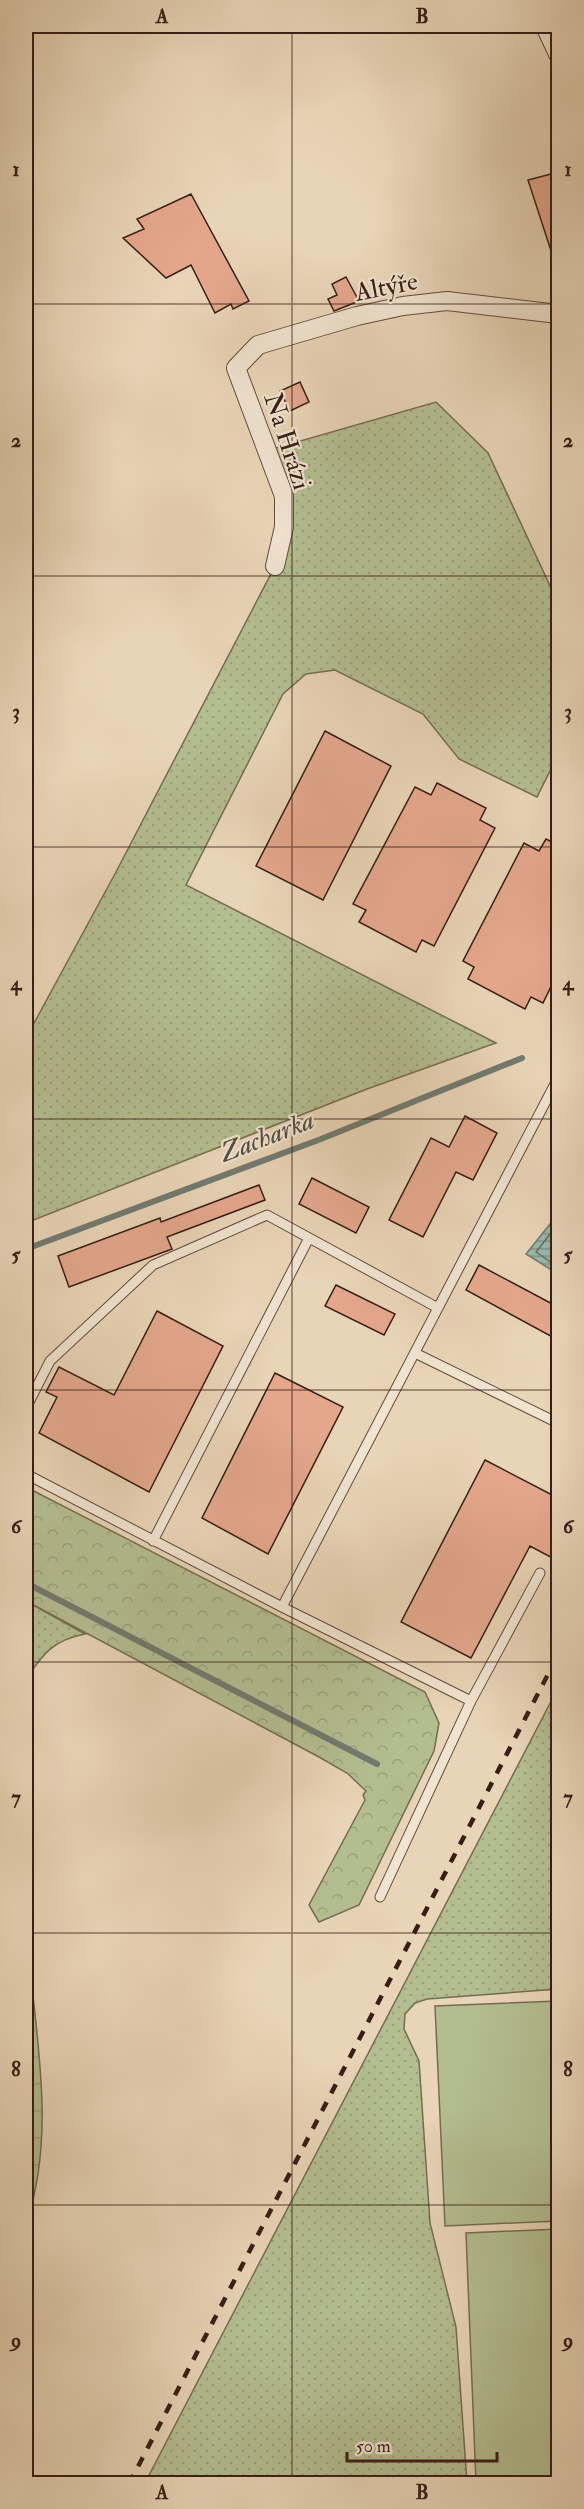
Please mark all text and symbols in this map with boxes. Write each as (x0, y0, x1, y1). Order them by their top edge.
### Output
text: A (155, 4, 169, 29)
text: B (415, 4, 429, 29)
text: 1 (12, 157, 20, 182)
text: 1 (564, 157, 572, 182)
street label: Altýře (351, 265, 420, 309)
street label: Na Hrázi (256, 389, 318, 494)
text: 2 (11, 428, 21, 453)
text: 2 (563, 428, 573, 453)
text: 3 (12, 699, 20, 724)
text: 3 (564, 699, 572, 724)
text: 4 (10, 971, 23, 996)
text: 4 (562, 971, 575, 996)
water label: Zacharka (214, 1103, 319, 1170)
text: 5 (12, 1242, 22, 1267)
text: 5 (564, 1242, 574, 1267)
text: 6 (11, 1514, 23, 1539)
text: 6 (563, 1514, 575, 1539)
text: 7 (11, 1785, 21, 1810)
text: 7 (563, 1785, 573, 1810)
text: 8 (11, 2057, 21, 2082)
text: 8 (563, 2057, 573, 2082)
text: 9 (9, 2328, 21, 2353)
text: 9 (561, 2328, 573, 2353)
scale bar (347, 2425, 497, 2463)
text: 50 m (356, 2435, 391, 2458)
text: A (155, 2480, 169, 2505)
text: B (415, 2480, 429, 2505)

